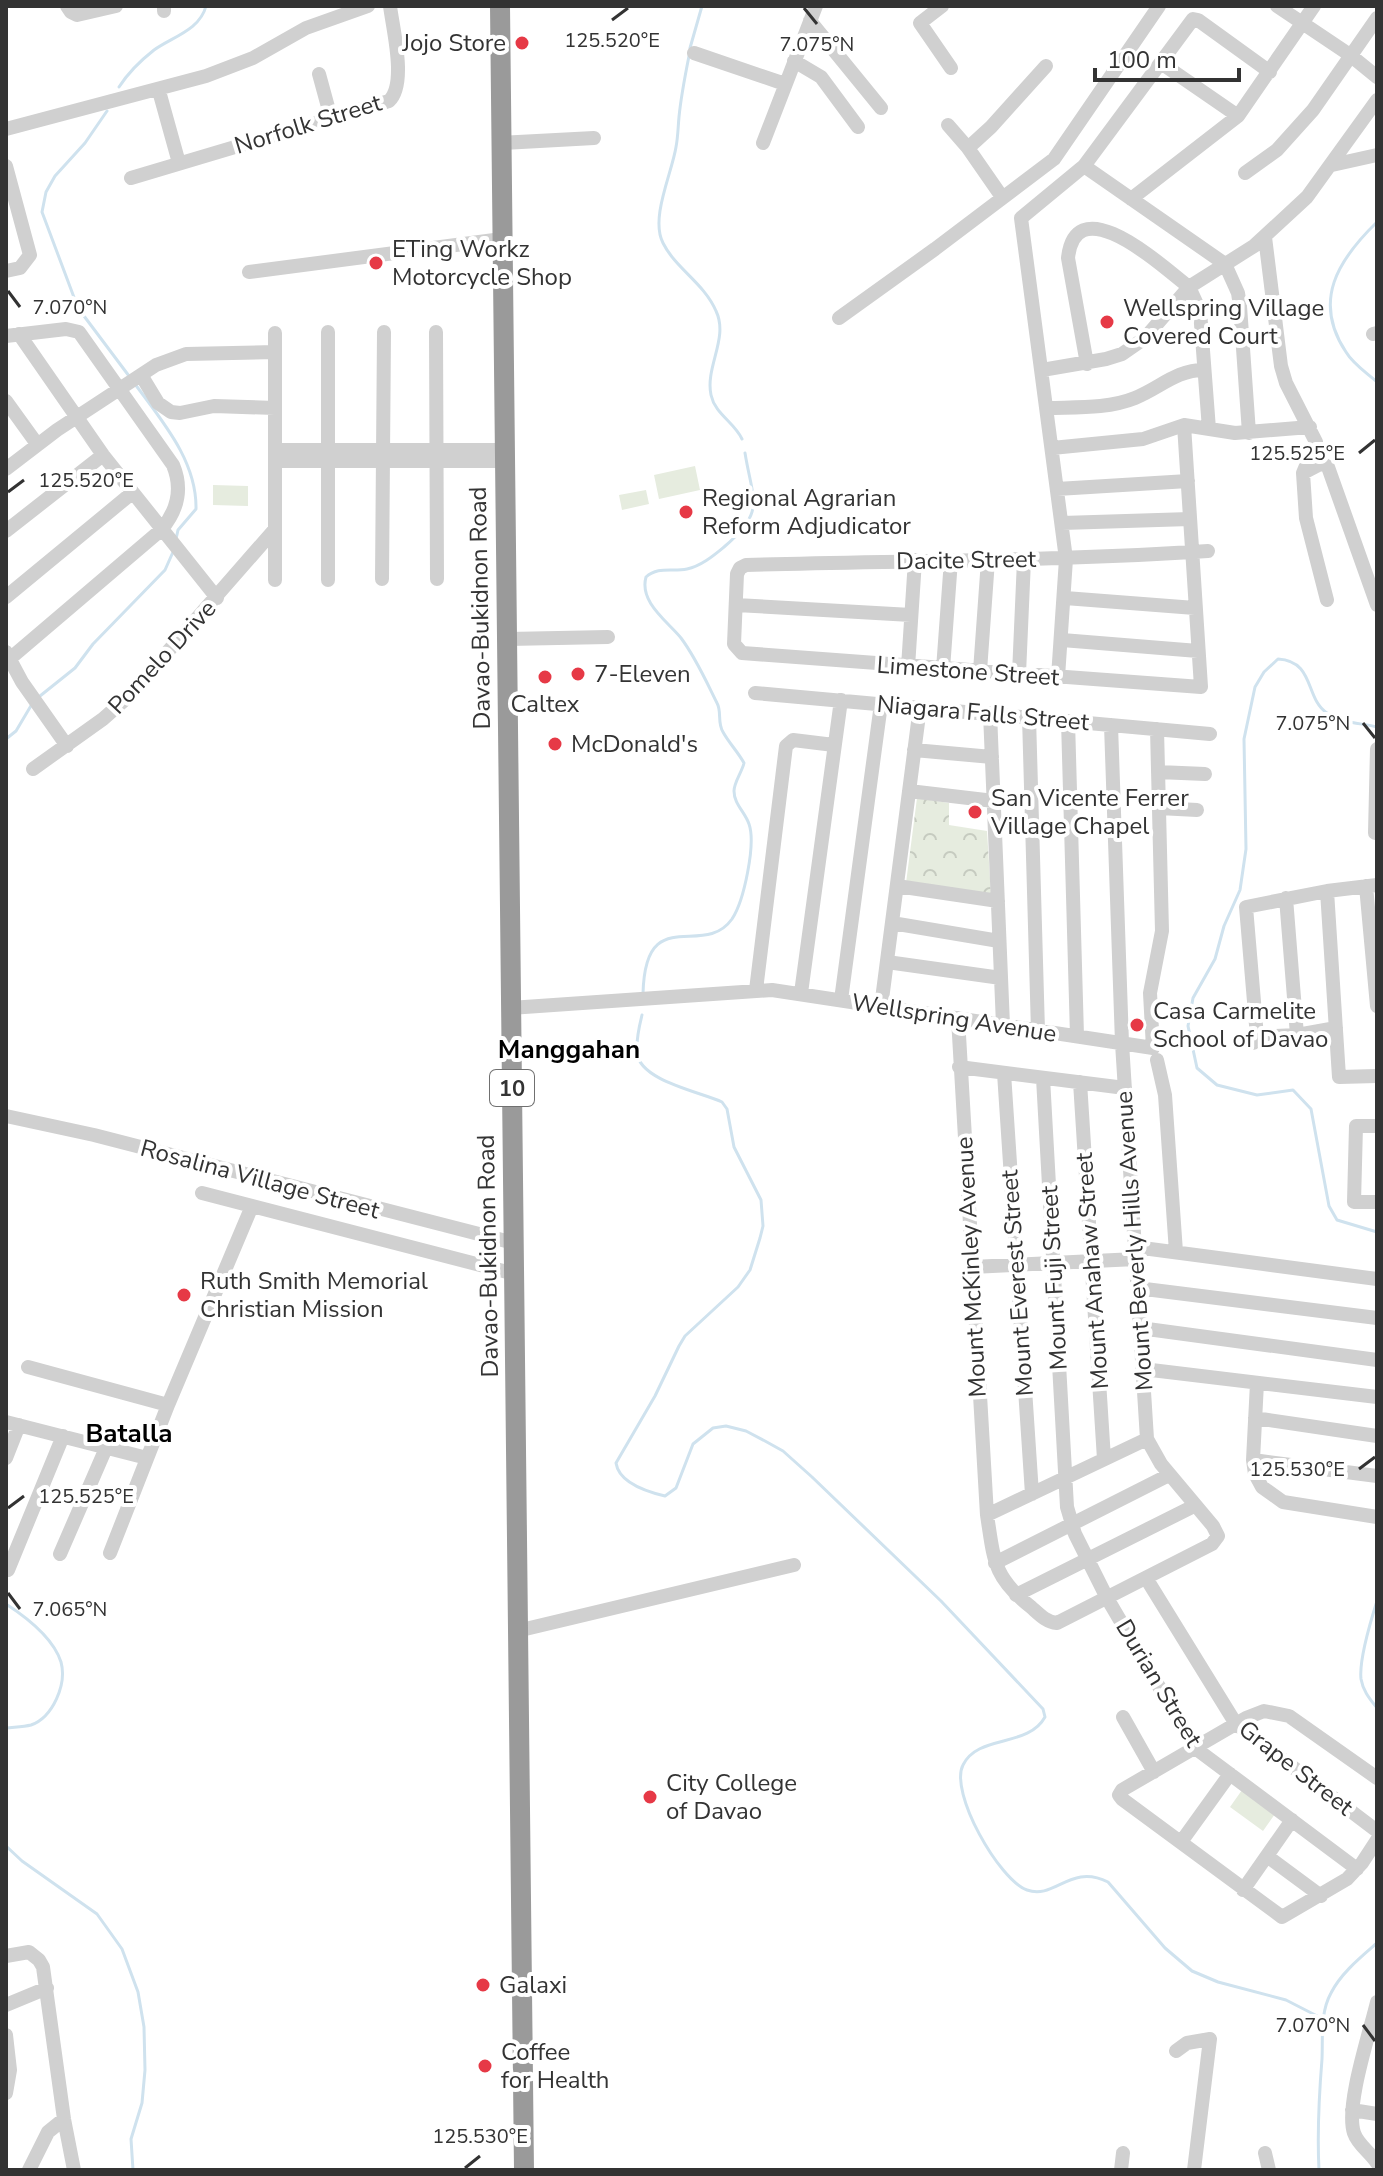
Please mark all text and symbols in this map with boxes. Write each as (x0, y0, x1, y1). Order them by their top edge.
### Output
place label: Jojo Store (401, 27, 506, 59)
text: 125.520°E (564, 27, 660, 54)
text: 7.075°N (780, 31, 854, 58)
scale bar (1095, 32, 1239, 82)
marker: Jojo Store (513, 34, 531, 52)
text: 100 m (1107, 44, 1177, 76)
street label: Norfolk Street (231, 86, 386, 162)
place label: ETing Workz Motorcycle Shop (392, 233, 572, 293)
marker: ETing Workz Motorcycle Shop (367, 254, 385, 272)
place label: Wellspring Village Covered Court (1123, 292, 1324, 352)
text: 7.070°N (33, 294, 107, 321)
marker: Wellspring Village Covered Court (1098, 313, 1116, 331)
text: 125.525°E (1249, 440, 1345, 467)
text: 125.520°E (38, 467, 134, 494)
place label: Regional Agrarian Reform Adjudicator (702, 482, 911, 542)
street label: Davao-Bukidnon Road (462, 486, 498, 730)
marker: Regional Agrarian Reform Adjudicator (677, 503, 695, 521)
street label: Dacite Street (896, 543, 1037, 577)
street label: Pomelo Drive (101, 593, 223, 721)
street label: Limestone Street (876, 649, 1061, 693)
place label: 7-Eleven (594, 658, 691, 690)
marker: 7-Eleven (569, 665, 587, 683)
marker: Caltex (536, 668, 554, 686)
place label: Caltex (511, 688, 580, 720)
street label: Niagara Falls Street (876, 688, 1091, 738)
text: 7.075°N (1276, 710, 1350, 737)
place label: McDonald's (571, 728, 698, 760)
marker: McDonald's (546, 735, 564, 753)
place label: San Vicente Ferrer Village Chapel (990, 782, 1189, 842)
marker: San Vicente Ferrer Village Chapel (966, 803, 984, 821)
street label: Wellspring Avenue (849, 986, 1059, 1050)
place label: Casa Carmelite School of Davao (1153, 995, 1328, 1055)
marker: Casa Carmelite School of Davao (1128, 1016, 1146, 1034)
district label: Manggahan (498, 1032, 640, 1067)
road number: 10 (490, 1070, 534, 1106)
street label: Mount Beverly Hills Avenue (1108, 1090, 1160, 1392)
street label: Rosalina Village Street (137, 1132, 384, 1226)
street label: Davao-Bukidnon Road (470, 1134, 506, 1378)
street label: Mount McKinley Avenue (948, 1136, 994, 1398)
street label: Mount Anahaw Street (1068, 1151, 1116, 1391)
street label: Mount Everest Street (993, 1168, 1041, 1397)
street label: Mount Fuji Street (1033, 1184, 1075, 1371)
place label: Ruth Smith Memorial Christian Mission (200, 1265, 428, 1325)
marker: Ruth Smith Memorial Christian Mission (175, 1286, 193, 1304)
district label: Batalla (85, 1416, 173, 1451)
text: 125.530°E (1249, 1456, 1345, 1483)
text: 125.525°E (38, 1483, 134, 1510)
text: 7.065°N (33, 1596, 107, 1623)
street label: Durian Street (1108, 1613, 1210, 1753)
street label: Grape Street (1232, 1713, 1360, 1823)
place label: City College of Davao (666, 1767, 797, 1827)
marker: City College of Davao (641, 1788, 659, 1806)
place label: Galaxi (499, 1969, 567, 2001)
marker: Galaxi (474, 1976, 492, 1994)
text: 7.070°N (1276, 2012, 1350, 2039)
place label: Coffee for Health (501, 2036, 609, 2096)
marker: Coffee for Health (476, 2057, 494, 2075)
text: 125.530°E (432, 2123, 528, 2150)

